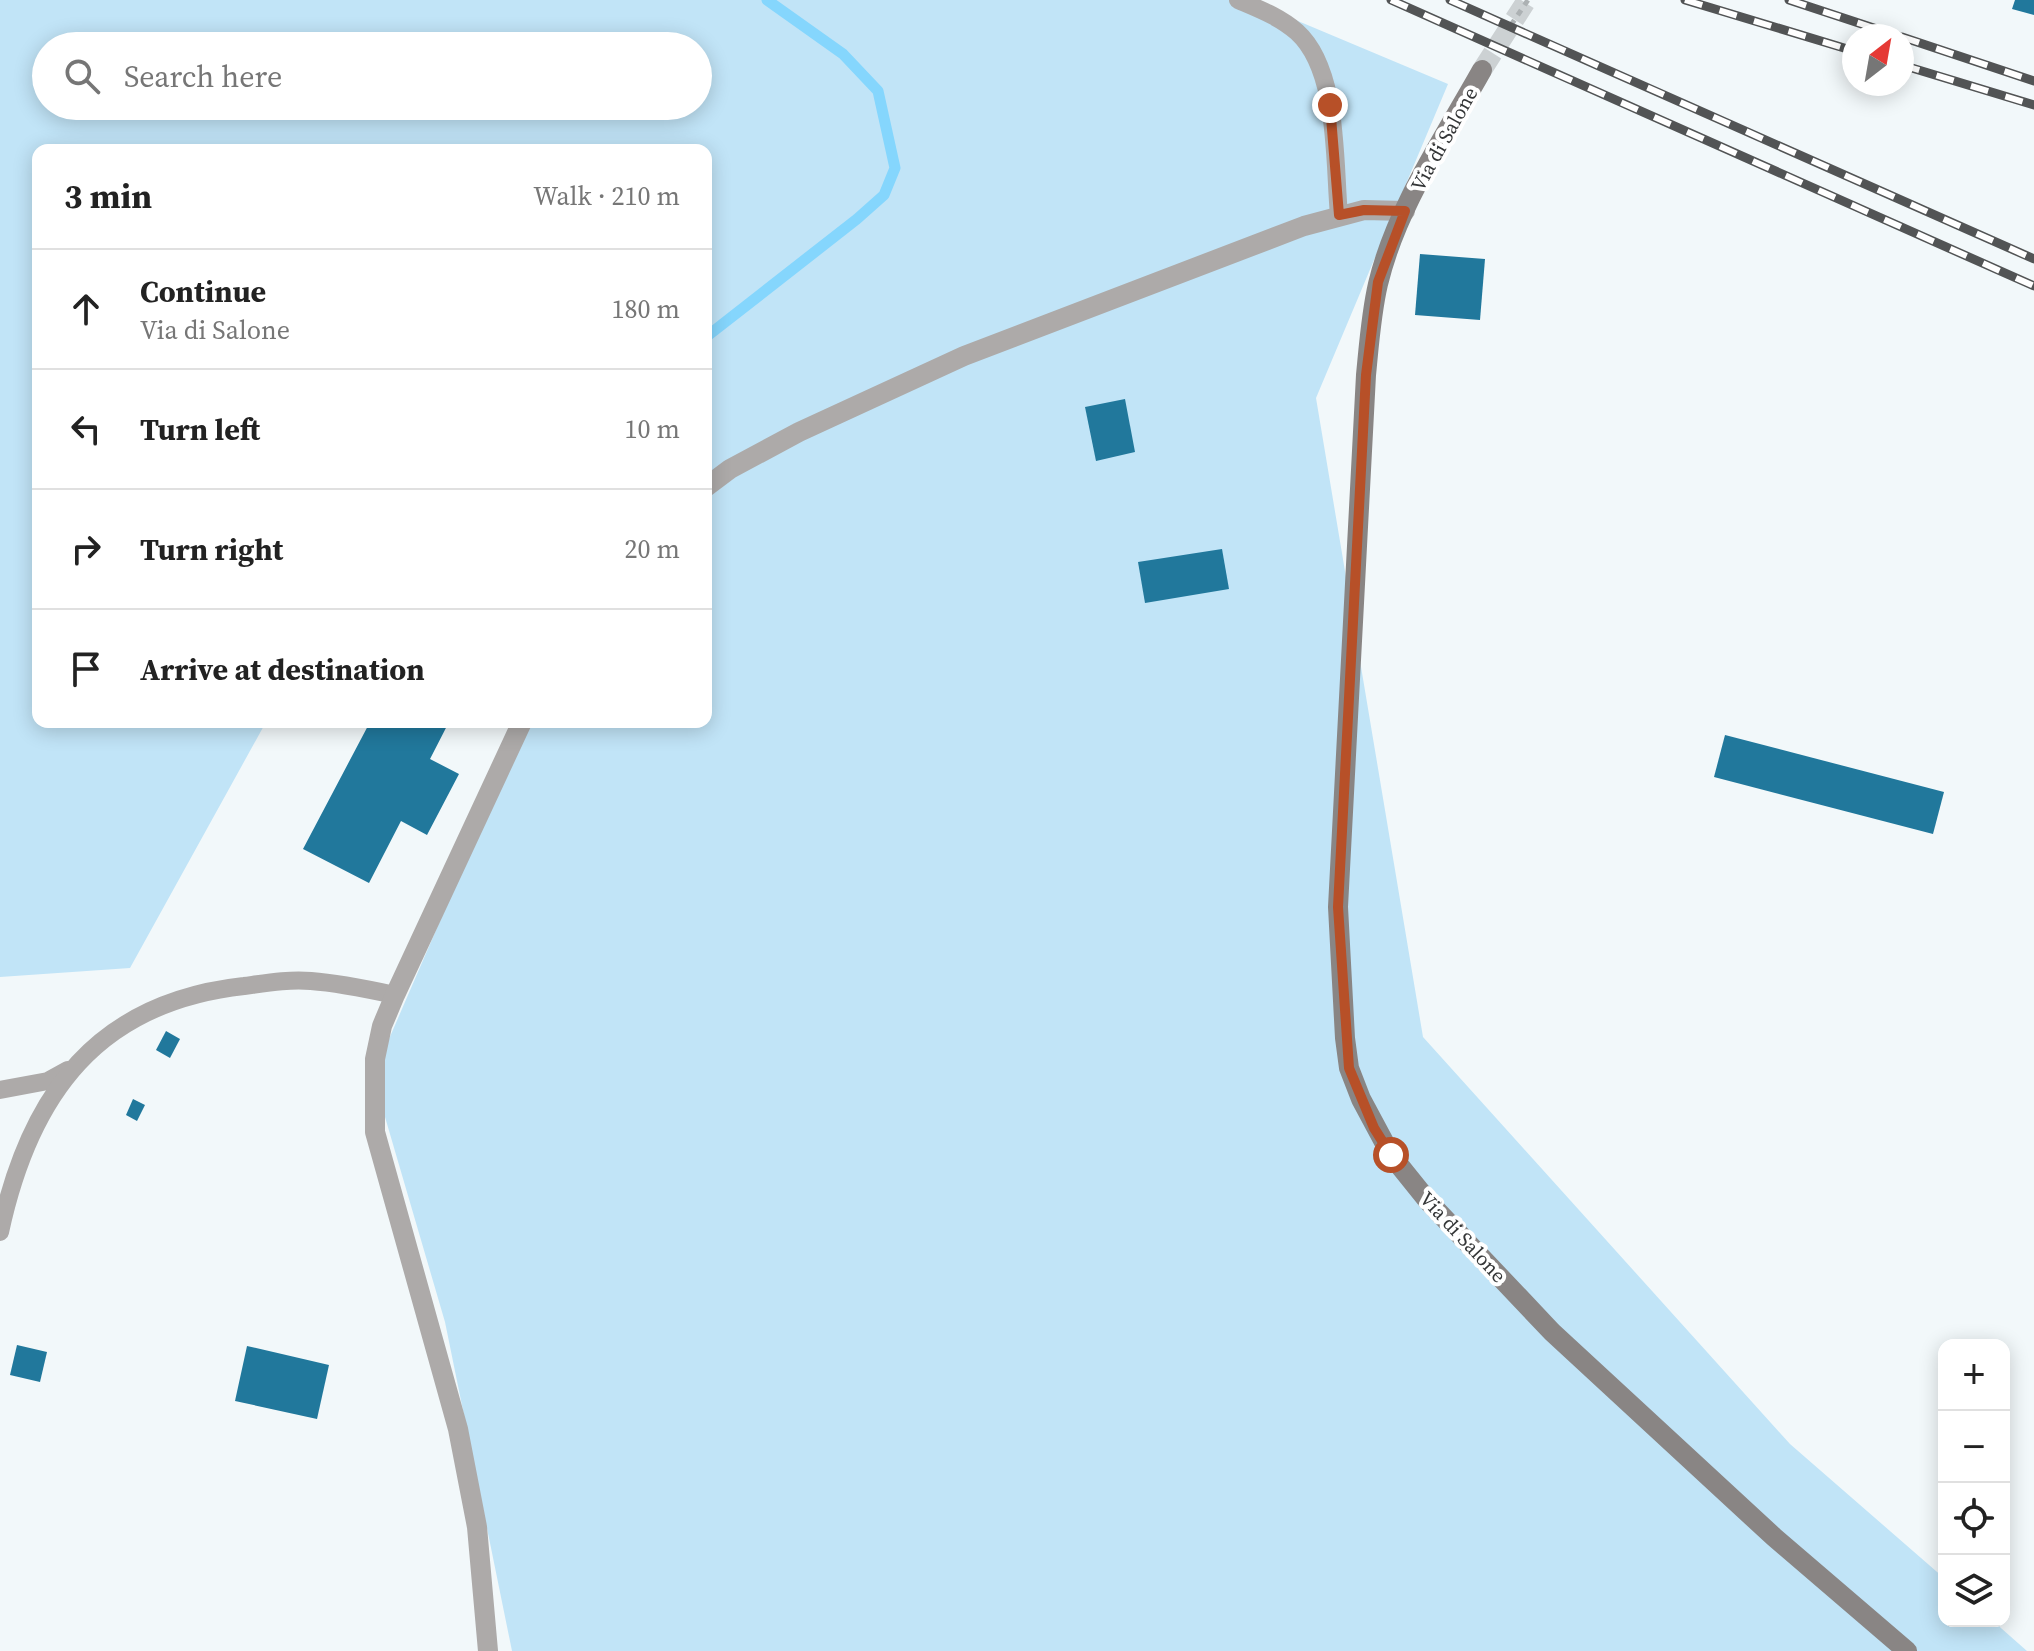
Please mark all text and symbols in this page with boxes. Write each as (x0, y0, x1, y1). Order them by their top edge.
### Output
north arrow (1842, 24, 1914, 96)
search box (32, 32, 712, 120)
icon: search (60, 54, 104, 98)
text: Search here (124, 56, 282, 97)
street label: Via di Salone (1404, 82, 1484, 196)
route end (1312, 87, 1348, 123)
text: 3 min (64, 173, 152, 219)
text: Walk · 210 m (533, 178, 680, 214)
text: Continue (140, 271, 266, 312)
icon: ahead (64, 287, 108, 331)
text: 180 m (612, 291, 680, 327)
text: Via di Salone (140, 312, 290, 348)
icon: left (64, 407, 108, 451)
text: Turn left (140, 409, 260, 450)
text: 10 m (625, 411, 680, 447)
icon: right (64, 527, 108, 571)
text: Turn right (140, 529, 283, 570)
text: 20 m (625, 531, 680, 567)
icon: arrive (64, 647, 108, 691)
text: Arrive at destination (140, 649, 425, 690)
route start (1373, 1137, 1409, 1173)
street label: Via di Salone (1413, 1185, 1513, 1289)
map controls (1938, 1339, 2010, 1627)
button: + (1938, 1339, 2010, 1411)
button: − (1938, 1411, 2010, 1483)
button: locate (1938, 1483, 2010, 1555)
button: layers (1938, 1555, 2010, 1627)

